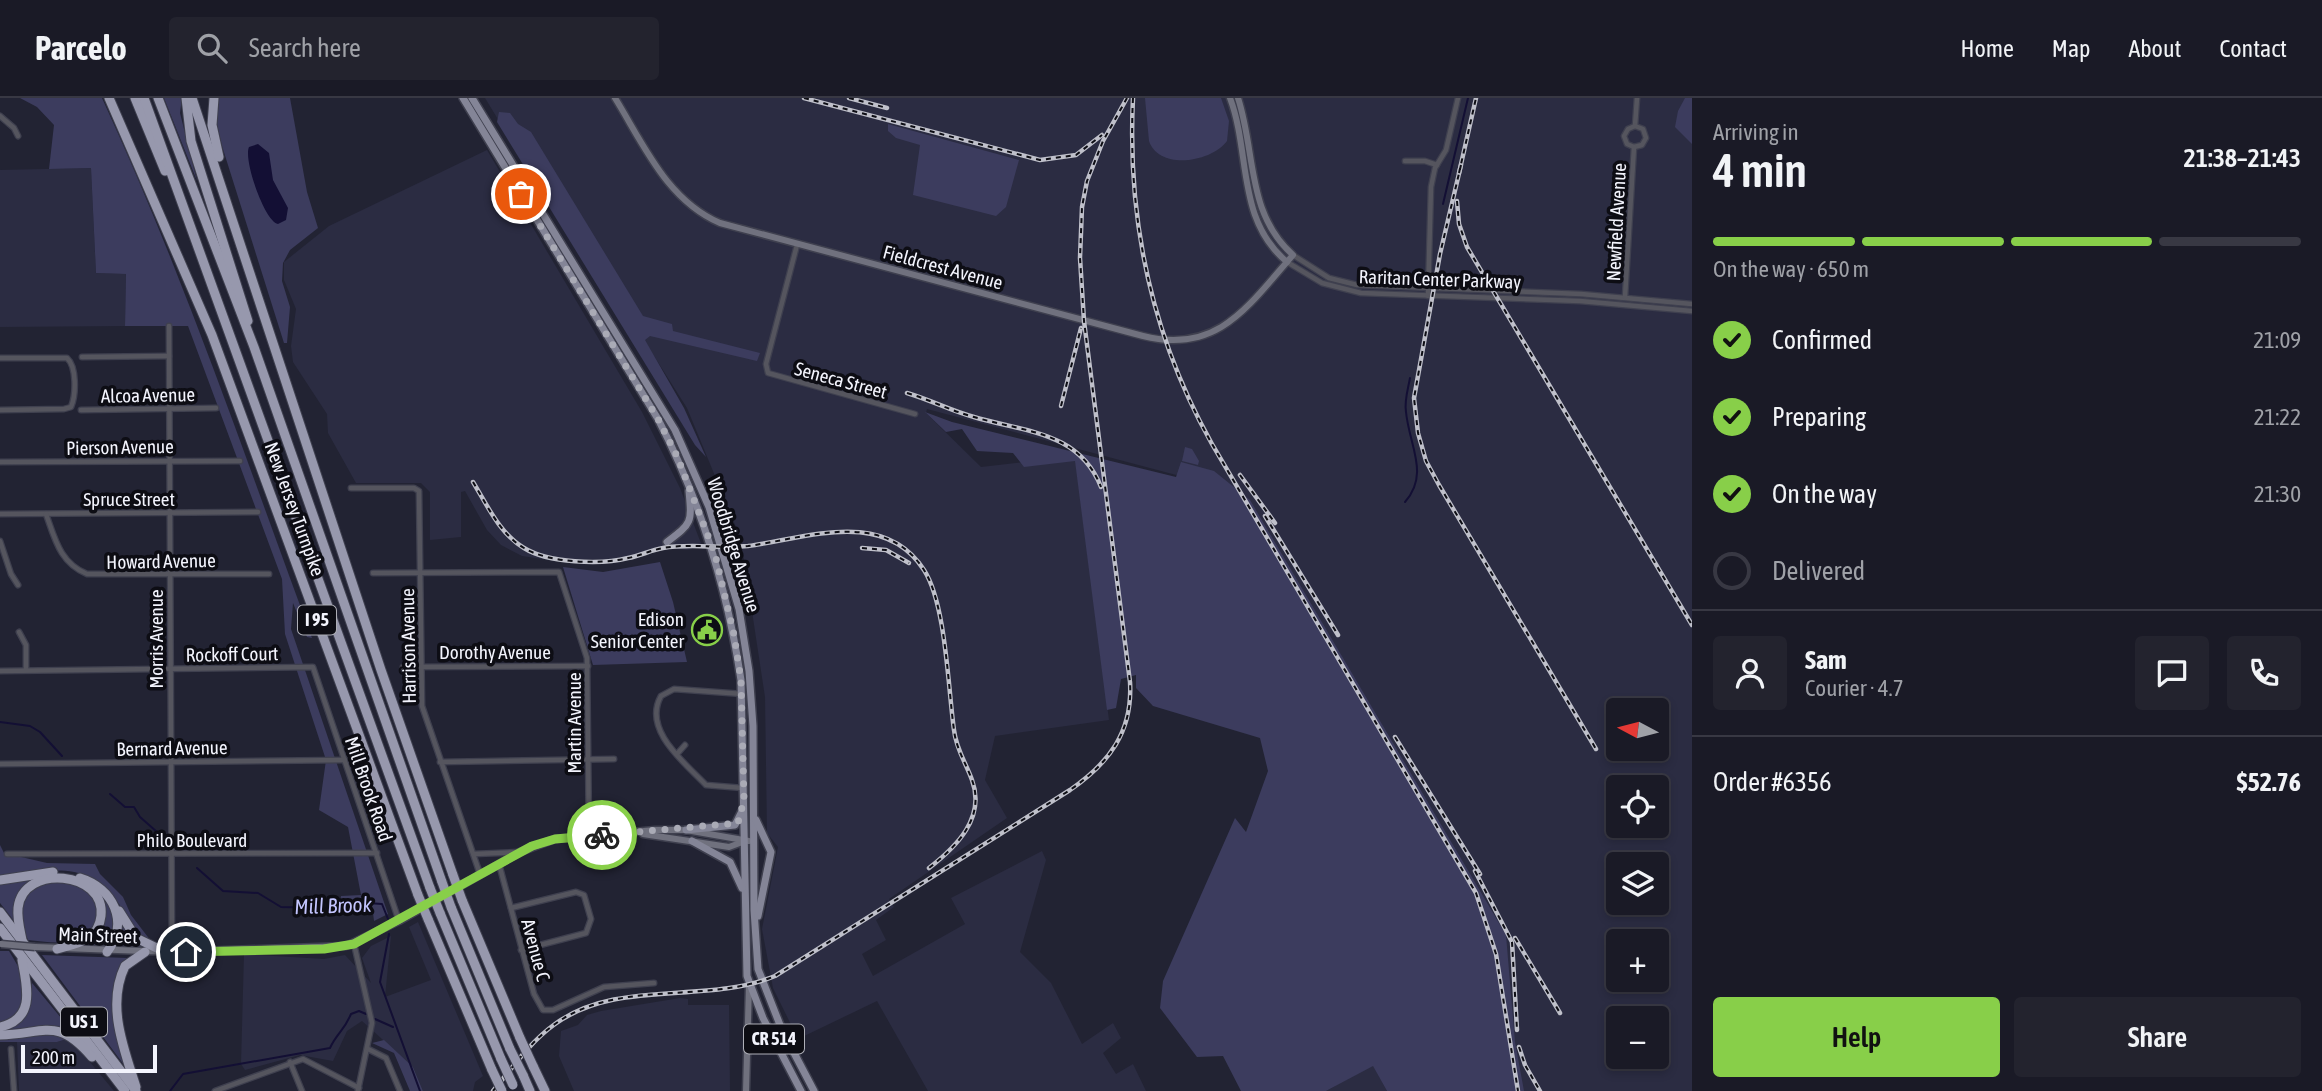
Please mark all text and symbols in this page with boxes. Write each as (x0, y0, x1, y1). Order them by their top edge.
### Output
search box (169, 17, 659, 80)
text: Parcelo (35, 29, 127, 67)
icon: search (193, 29, 231, 67)
text: Search here (249, 33, 361, 63)
text: Home (1960, 35, 2014, 62)
text: Map (2052, 35, 2090, 62)
text: About (2128, 35, 2181, 62)
text: Contact (2219, 35, 2287, 62)
text: Arriving in (1713, 119, 1799, 145)
text: 21:38–21:43 (2184, 143, 2301, 173)
text: 4 min (1713, 144, 1807, 197)
street label: Newfield Avenue (1602, 162, 1630, 282)
pin (491, 164, 551, 224)
icon: bag (502, 175, 540, 213)
street label: Fieldcrest Avenue (881, 240, 1005, 294)
text: On the way · 650 m (1713, 256, 1869, 282)
street label: Raritan Center Parkway (1358, 265, 1522, 293)
icon: check (1713, 321, 1751, 359)
text: Confirmed (1772, 325, 1872, 355)
text: 21:09 (2253, 327, 2301, 353)
street label: Seneca Street (793, 357, 889, 403)
street label: Alcoa Avenue (101, 383, 195, 407)
icon: check (1713, 398, 1751, 436)
text: Preparing (1772, 402, 1866, 432)
text: 21:22 (2254, 404, 2301, 430)
street label: Pierson Avenue (66, 435, 174, 459)
street label: New Jersey Turnpike (261, 439, 329, 579)
street label: Woodbridge Avenue (703, 475, 765, 615)
icon: check (1713, 475, 1751, 513)
text: On the way (1772, 479, 1877, 509)
text: 21:30 (2254, 481, 2301, 507)
street label: Spruce Street (83, 488, 175, 510)
street label: Howard Avenue (106, 549, 216, 573)
text: Delivered (1772, 556, 1865, 586)
street label: Harrison Avenue (396, 588, 420, 704)
street label: Morris Avenue (145, 589, 167, 689)
road number: I 95 (298, 606, 336, 634)
place label: Edison Senior Center (591, 608, 684, 652)
public building icon: Edison Senior Center (690, 613, 724, 647)
button: person (1713, 636, 1787, 710)
button: chat (2135, 636, 2209, 710)
button: phone (2227, 636, 2301, 710)
street label: Dorothy Avenue (439, 641, 551, 663)
street label: Rockoff Court (185, 642, 279, 666)
text: Sam (1805, 645, 1847, 675)
street label: Martin Avenue (563, 672, 585, 774)
text: Courier · 4.7 (1805, 675, 1904, 701)
north arrow (1606, 698, 1670, 761)
map controls (1606, 698, 1669, 1069)
street label: Mill Brook Road (341, 734, 397, 844)
street label: Bernard Avenue (116, 736, 228, 760)
text: Order #6356 (1713, 767, 1832, 797)
text: $52.76 (2237, 767, 2301, 797)
button: locate (1606, 775, 1669, 838)
courier (567, 800, 637, 870)
icon: bike (583, 816, 621, 854)
street label: Philo Boulevard (137, 829, 247, 851)
button: layers (1606, 852, 1669, 915)
water label: Mill Brook (294, 892, 373, 918)
street label: Avenue C (517, 916, 555, 984)
pin (156, 922, 216, 982)
street label: Main Street (58, 923, 138, 947)
button: + (1606, 929, 1669, 992)
icon: home (167, 933, 205, 971)
button: Help (1713, 997, 2000, 1077)
button: Share (2014, 997, 2301, 1077)
button: − (1606, 1006, 1669, 1069)
road number: US 1 (61, 1007, 107, 1037)
road number: CR 514 (744, 1024, 804, 1054)
scale bar (21, 1042, 158, 1074)
text: 200 m (32, 1046, 75, 1068)

